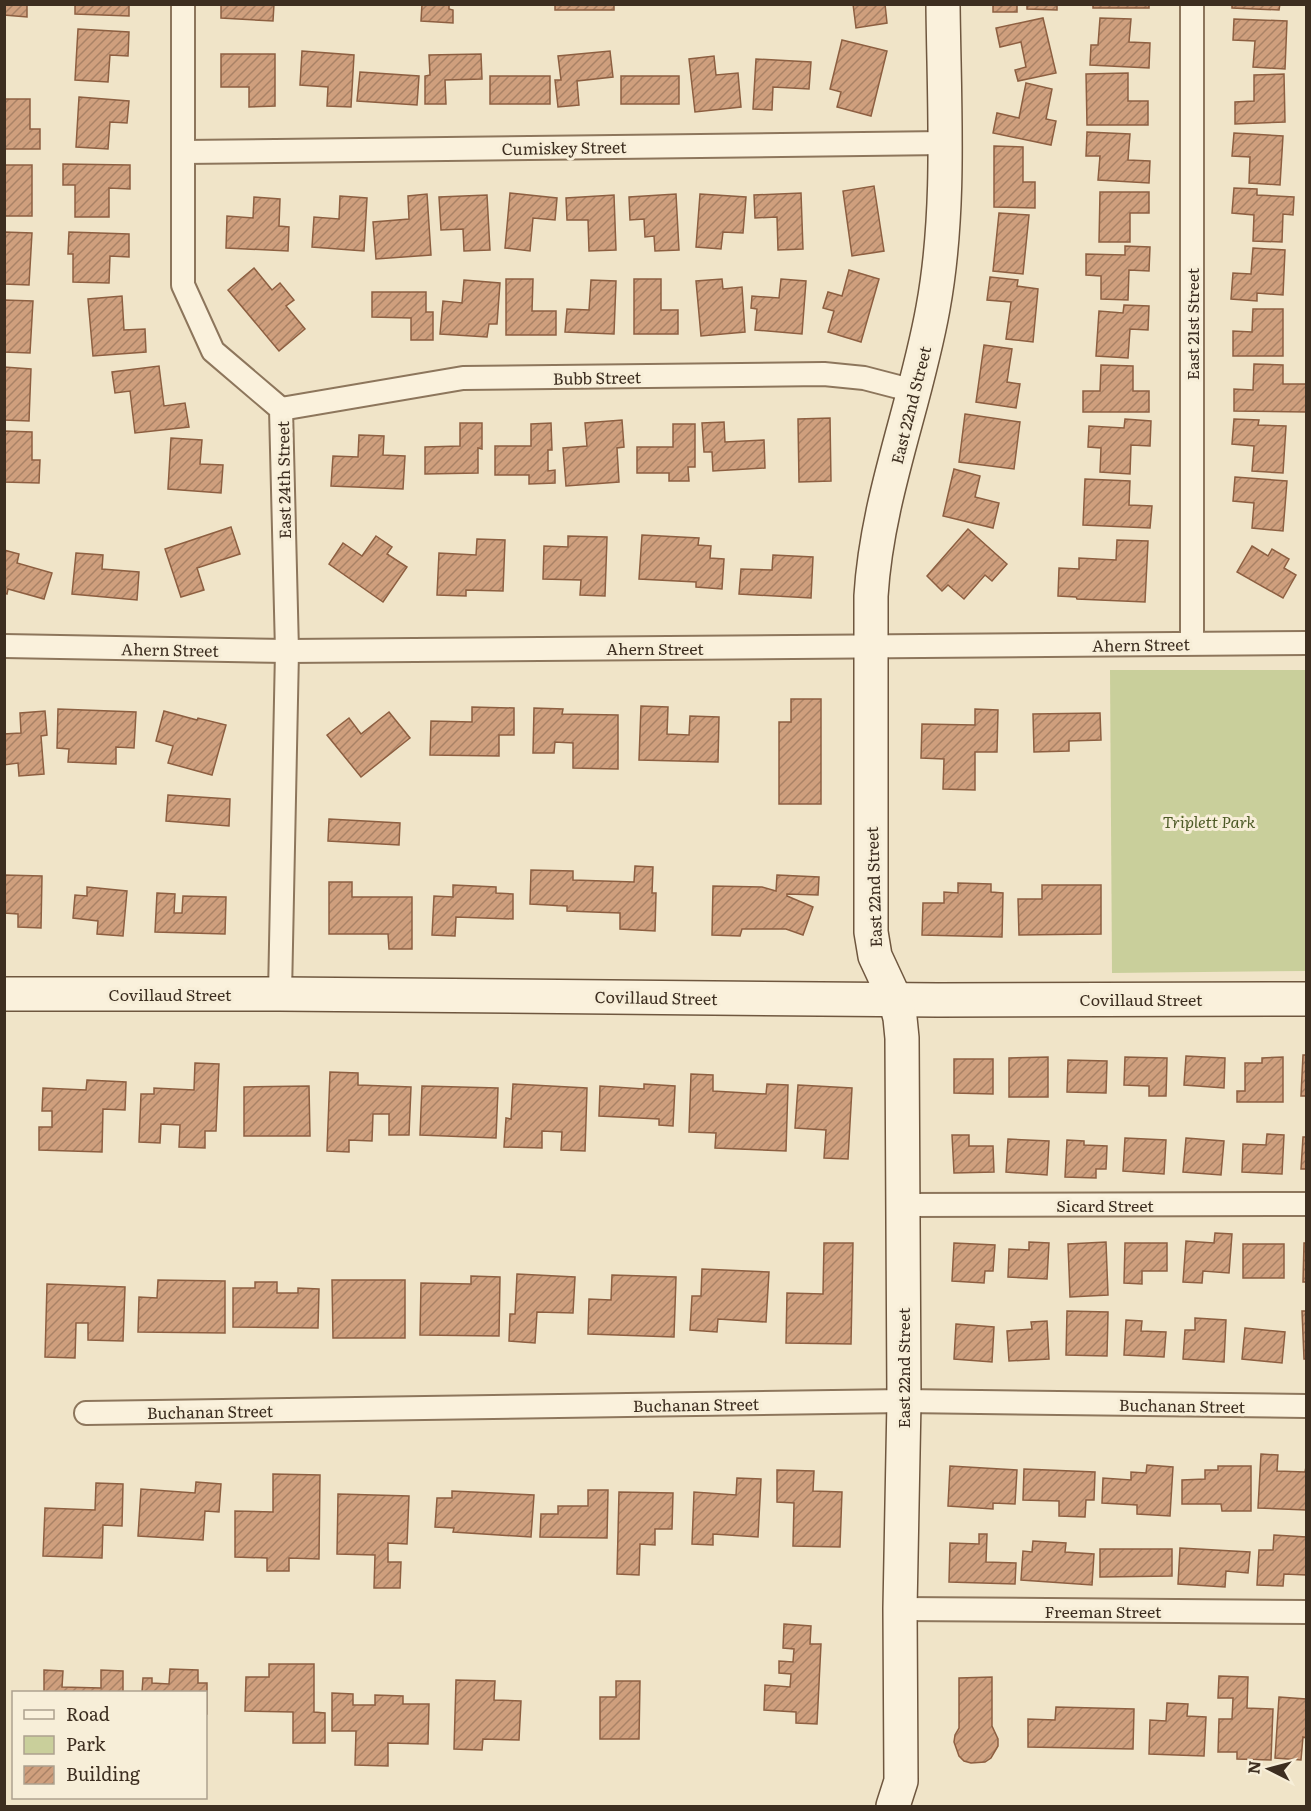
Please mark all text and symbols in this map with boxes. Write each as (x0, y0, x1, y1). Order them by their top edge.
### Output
street label: Cumiskey Street (501, 134, 627, 160)
street label: East 21st Street (1180, 267, 1204, 380)
street label: East 22nd Street (884, 343, 936, 467)
street label: Bubb Street (553, 364, 642, 390)
street label: East 24th Street (270, 420, 296, 539)
street label: Ahern Street (1092, 631, 1191, 657)
street label: Ahern Street (121, 636, 220, 662)
street label: Ahern Street (606, 636, 704, 660)
park label: Triplett Park (1163, 809, 1255, 833)
street label: East 22nd Street (859, 826, 887, 948)
street label: Covillaud Street (109, 982, 232, 1006)
street label: Covillaud Street (594, 984, 718, 1010)
street label: Covillaud Street (1080, 987, 1203, 1011)
street label: Sicard Street (1056, 1193, 1154, 1217)
street label: East 22nd Street (891, 1307, 915, 1428)
street label: Buchanan Street (633, 1391, 760, 1417)
street label: Buchanan Street (1119, 1392, 1246, 1418)
street label: Buchanan Street (147, 1398, 274, 1424)
street label: Freeman Street (1045, 1599, 1162, 1623)
legend (12, 1691, 207, 1799)
text: Road (66, 1700, 110, 1727)
text: Park (66, 1730, 107, 1757)
north arrow (1239, 1739, 1299, 1799)
text: N (1240, 1759, 1266, 1775)
text: Building (66, 1760, 141, 1787)

